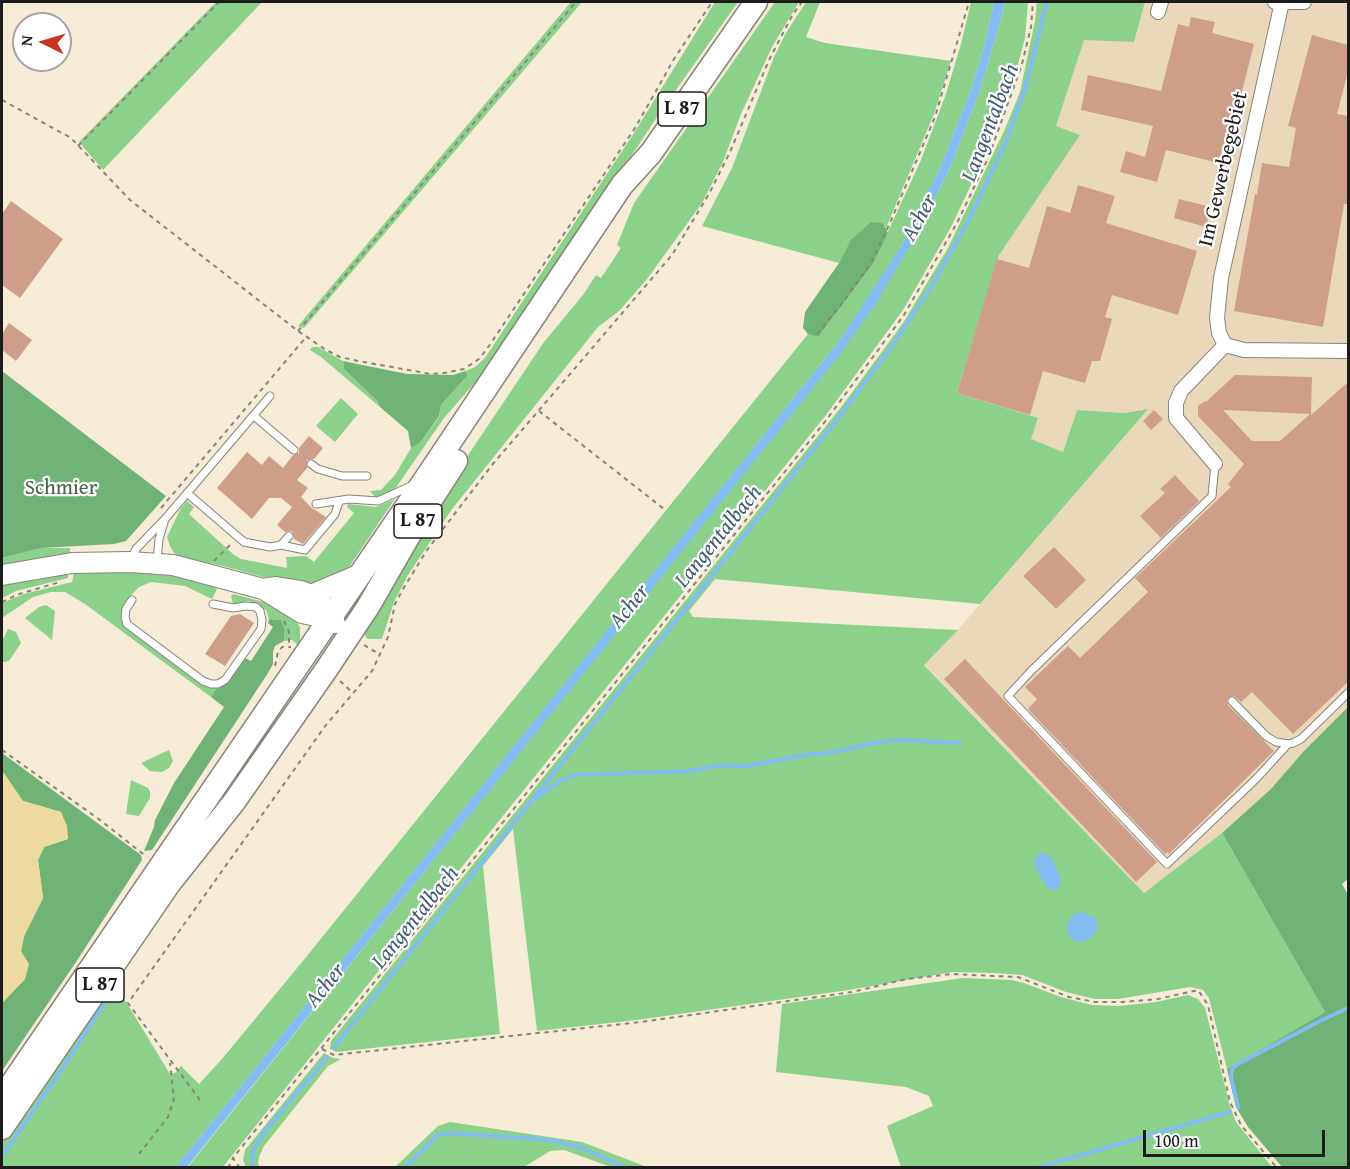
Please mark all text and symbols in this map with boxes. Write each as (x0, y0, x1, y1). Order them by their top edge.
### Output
north arrow (12, 12, 72, 72)
text: N (14, 34, 38, 47)
water label: Langentalbach (956, 60, 1026, 186)
street label: Im Gewerbegebiet (1194, 89, 1254, 249)
road number: L 87 (658, 92, 706, 126)
water label: Acher (897, 190, 943, 246)
park label: Schmier (25, 476, 97, 502)
water label: Langentalbach (670, 480, 768, 594)
road number: L 87 (394, 504, 442, 538)
water label: Acher (604, 580, 656, 634)
water label: Langentalbach (367, 861, 465, 975)
water label: Acher (300, 959, 352, 1013)
road number: L 87 (76, 968, 124, 1002)
scale bar (1146, 1118, 1328, 1156)
text: 100 m (1154, 1127, 1199, 1154)

